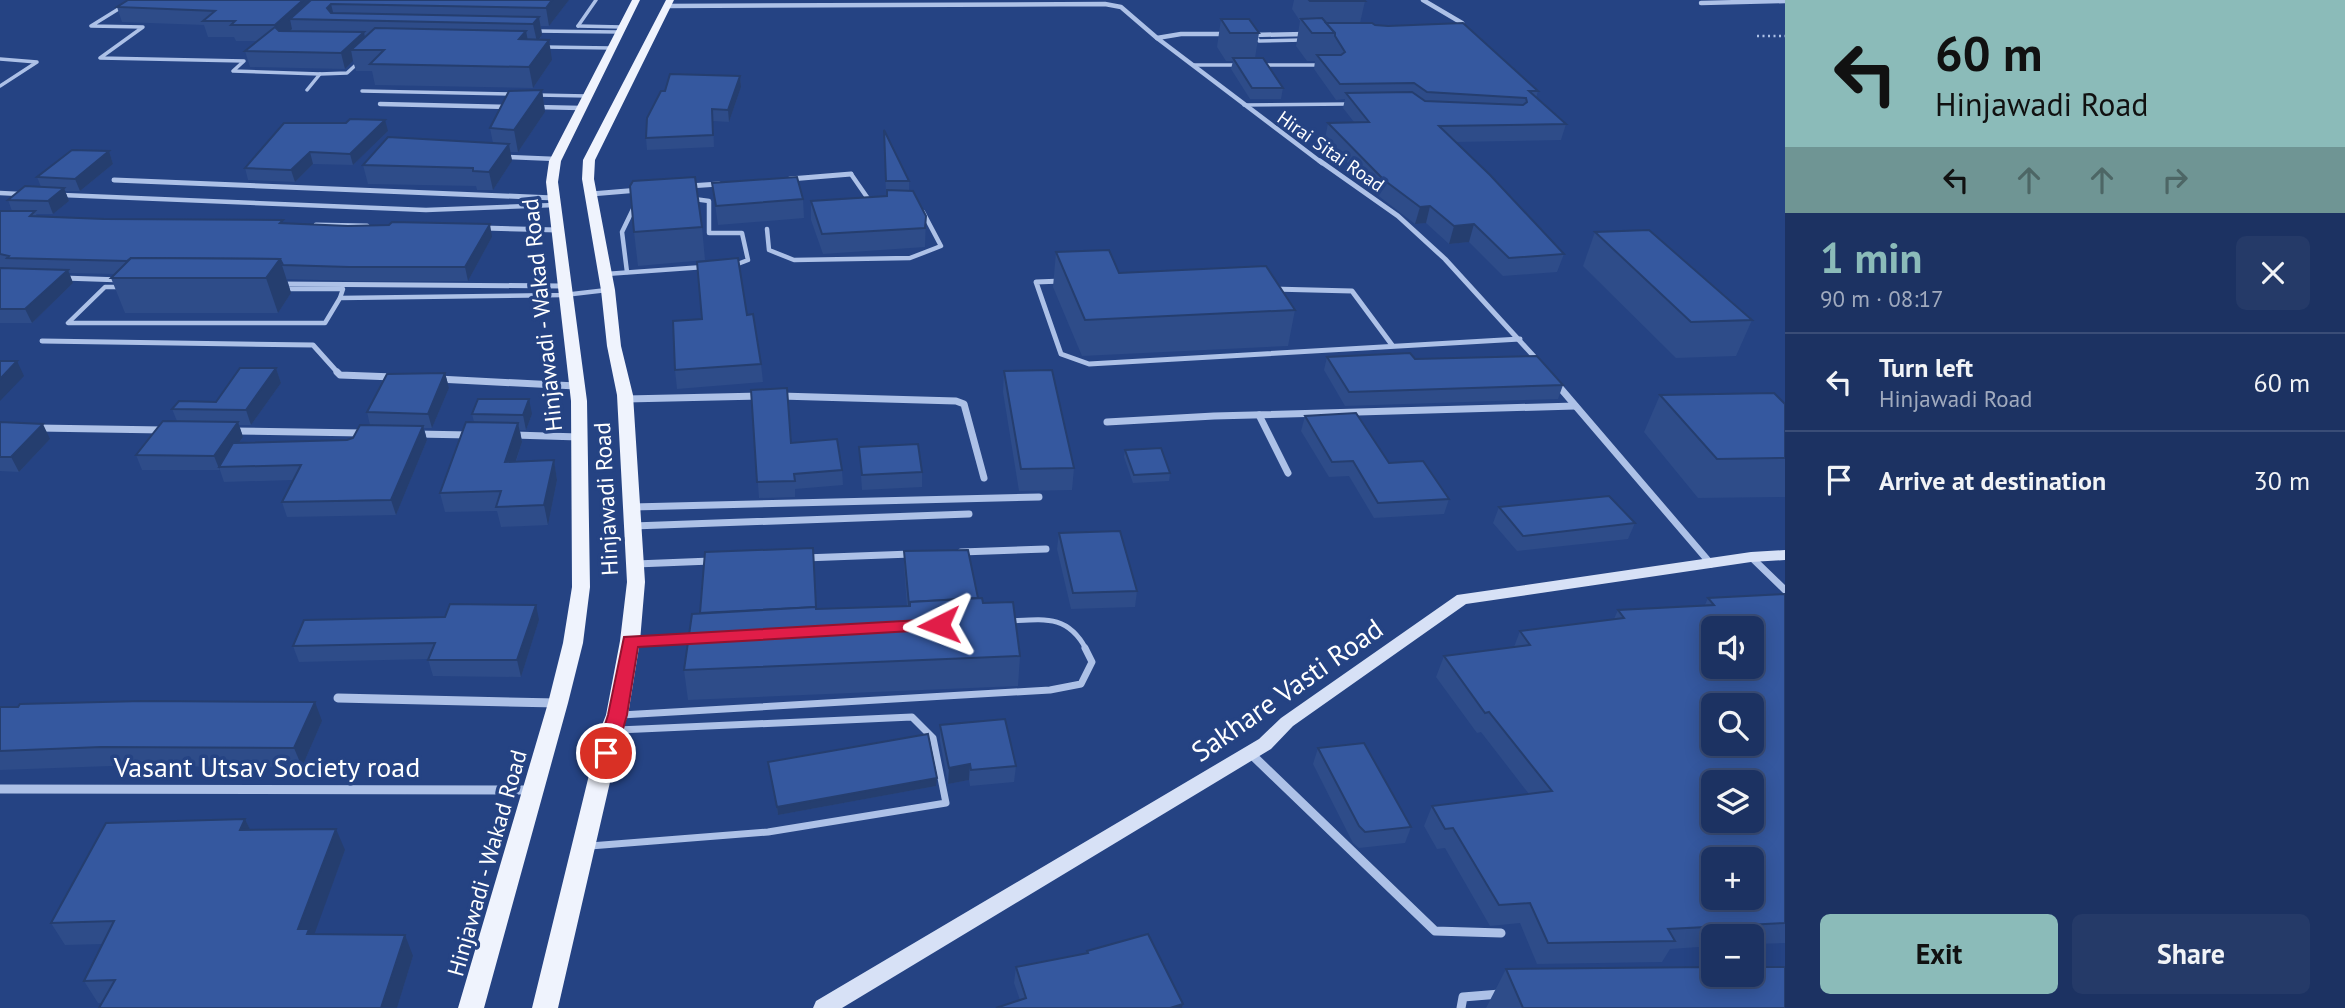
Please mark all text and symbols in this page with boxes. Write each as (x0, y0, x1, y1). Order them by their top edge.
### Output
text: 60 m (1935, 21, 2042, 85)
icon: left (1820, 28, 1911, 119)
text: Hinjawadi Road (1935, 83, 2148, 125)
street label: Hirai Sitai Road (1273, 105, 1389, 197)
icon: left (1937, 161, 1975, 199)
icon: ahead (2010, 161, 2048, 199)
icon: ahead (2083, 161, 2121, 199)
icon: right (2156, 161, 2194, 199)
street label: Hinjawadi - Wakad Road (515, 197, 568, 433)
text: 1 min (1820, 230, 1922, 285)
button: close (2236, 236, 2310, 310)
text: 90 m · 08:17 (1820, 284, 1944, 313)
text: Turn left (1879, 351, 1973, 384)
icon: left (1820, 363, 1858, 401)
text: 60 m (2254, 366, 2310, 399)
text: Hinjawadi Road (1879, 384, 2032, 413)
street label: Hinjawadi Road (587, 422, 624, 576)
icon: arrive (1820, 461, 1858, 499)
text: Arrive at destination (1879, 464, 2106, 497)
text: 30 m (2254, 464, 2310, 497)
position arrow (902, 588, 976, 662)
street label: Sakhare Vasti Road (1184, 610, 1390, 769)
map controls (1701, 616, 1764, 987)
button: sound (1701, 616, 1764, 679)
button: search (1701, 693, 1764, 756)
pin (576, 723, 636, 783)
icon: arrive (587, 734, 625, 772)
street label: Hinjawadi - Wakad Road (440, 746, 533, 979)
street label: Vasant Utsav Society road (113, 748, 420, 785)
button: layers (1701, 770, 1764, 833)
button: + (1701, 847, 1764, 910)
button: Exit (1820, 914, 2058, 994)
button: Share (2072, 914, 2310, 994)
button: − (1701, 924, 1764, 987)

